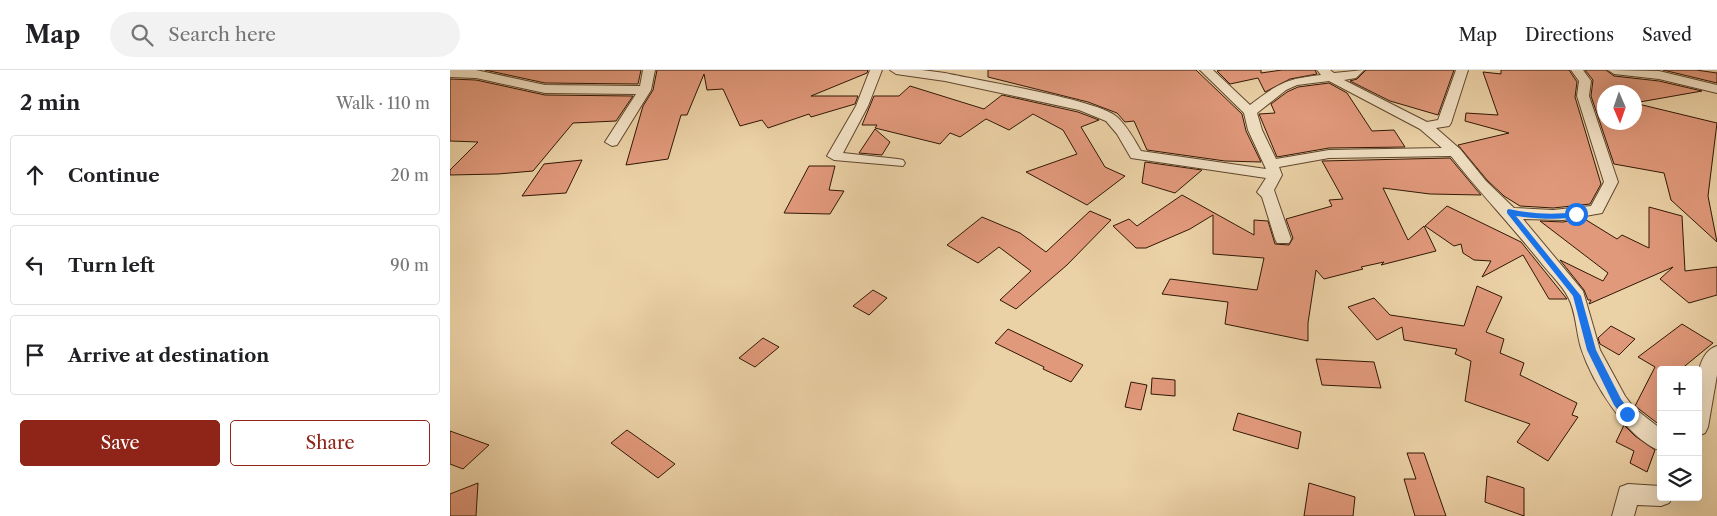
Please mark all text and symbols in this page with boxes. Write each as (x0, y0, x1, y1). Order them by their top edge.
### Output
search box (110, 12, 460, 57)
text: Map (25, 20, 80, 49)
icon: search (128, 21, 156, 49)
text: Search here (168, 23, 276, 46)
text: Map (1458, 24, 1497, 46)
text: Directions (1525, 24, 1614, 46)
text: Saved (1642, 24, 1692, 46)
north arrow (1597, 85, 1642, 130)
text: 2 min (20, 90, 80, 115)
text: Walk · 110 m (336, 93, 430, 113)
icon: ahead (21, 161, 49, 189)
text: Continue (68, 164, 160, 187)
text: 20 m (390, 165, 429, 185)
route start (1565, 203, 1588, 226)
icon: left (21, 251, 49, 279)
text: Turn left (68, 254, 155, 277)
text: 90 m (390, 255, 429, 275)
icon: arrive (21, 341, 49, 369)
text: Arrive at destination (68, 344, 269, 367)
map controls (1657, 366, 1702, 501)
button: + (1657, 366, 1702, 411)
route end (1616, 403, 1639, 426)
button: − (1657, 411, 1702, 456)
button: Save (20, 420, 220, 466)
button: Share (230, 420, 430, 466)
button: layers (1657, 456, 1702, 501)

